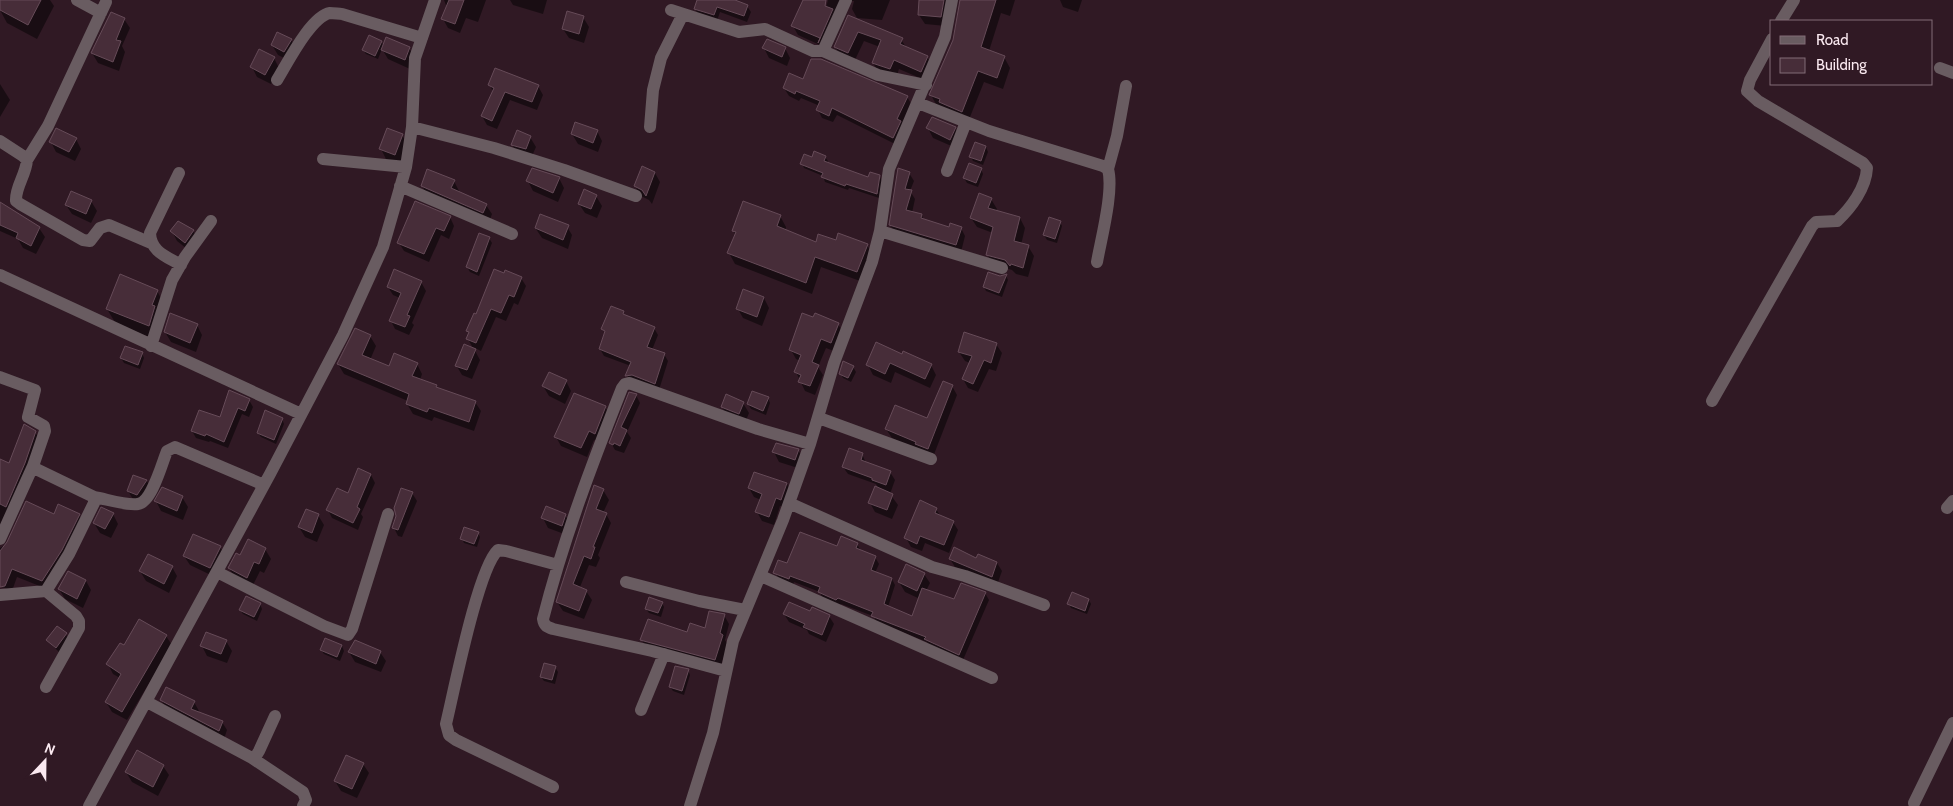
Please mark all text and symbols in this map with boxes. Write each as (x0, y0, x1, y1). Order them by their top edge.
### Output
legend (1770, 20, 1933, 85)
text: Road (1816, 31, 1849, 49)
text: Building (1816, 56, 1867, 74)
north arrow (20, 736, 70, 786)
text: N (42, 739, 58, 759)

